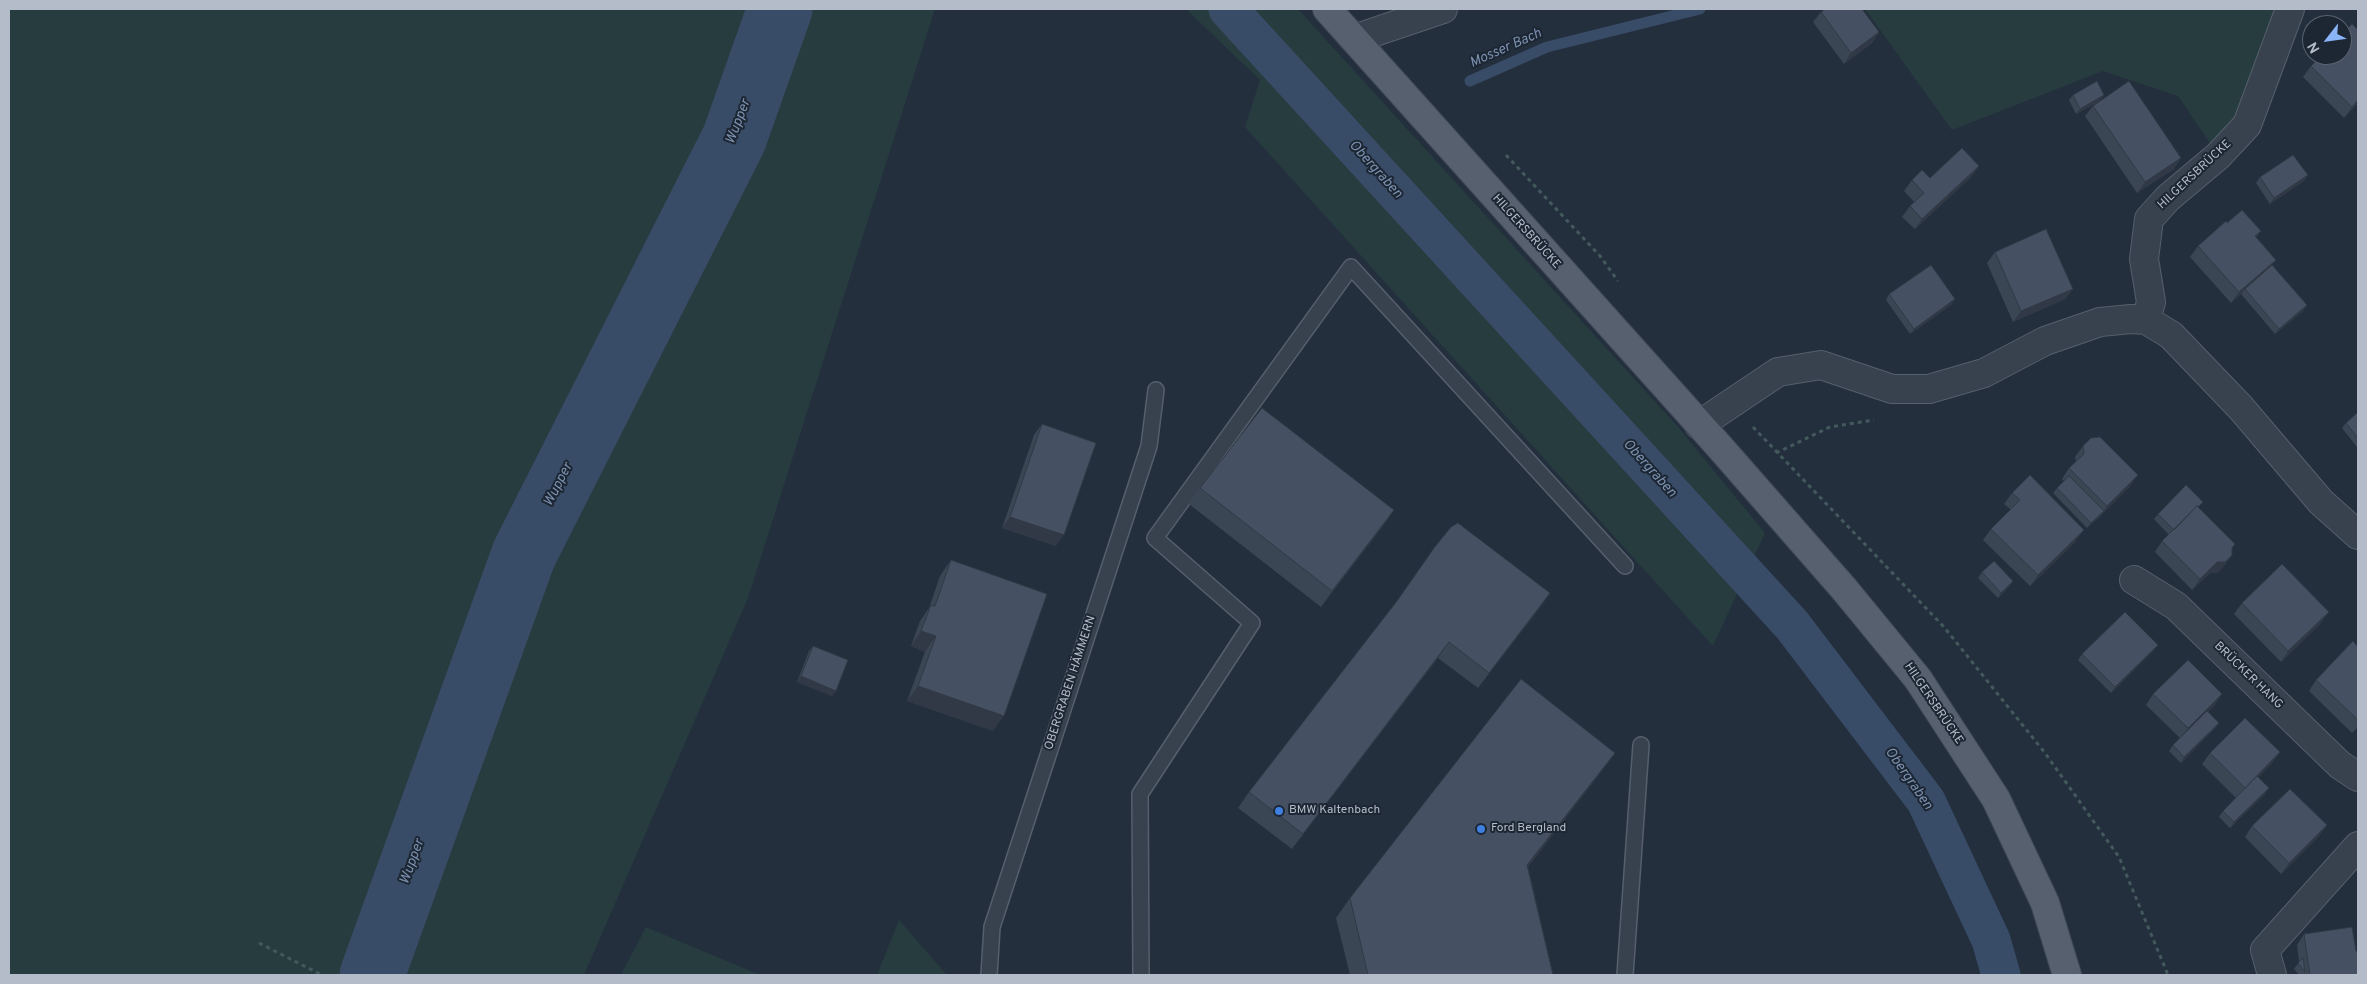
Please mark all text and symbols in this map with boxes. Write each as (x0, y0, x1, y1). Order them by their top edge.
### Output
north arrow (2302, 15, 2352, 65)
water label: Mosser Bach (1468, 26, 1544, 72)
text: N (2305, 39, 2324, 56)
water label: Wupper (723, 97, 755, 147)
street label: HILGERSBRÜCKE (2155, 137, 2235, 213)
water label: Obergraben (1345, 138, 1405, 202)
street label: HILGERSBRÜCKE (1489, 192, 1563, 272)
water label: Obergraben (1619, 437, 1679, 501)
water label: Wupper (541, 460, 577, 510)
street label: OBERGRABEN HÄMMERN (1042, 614, 1100, 752)
street label: BRÜCKER HANG (2211, 639, 2285, 713)
street label: HILGERSBRÜCKE (1900, 660, 1966, 748)
water label: Obergraben (1880, 745, 1936, 813)
place label: BMW Kaltenbach (1289, 804, 1380, 818)
marker: BMW Kaltenbach (1273, 805, 1285, 817)
place label: Ford Bergland (1491, 822, 1566, 836)
marker: Ford Bergland (1475, 823, 1487, 835)
water label: Wupper (397, 837, 429, 887)

